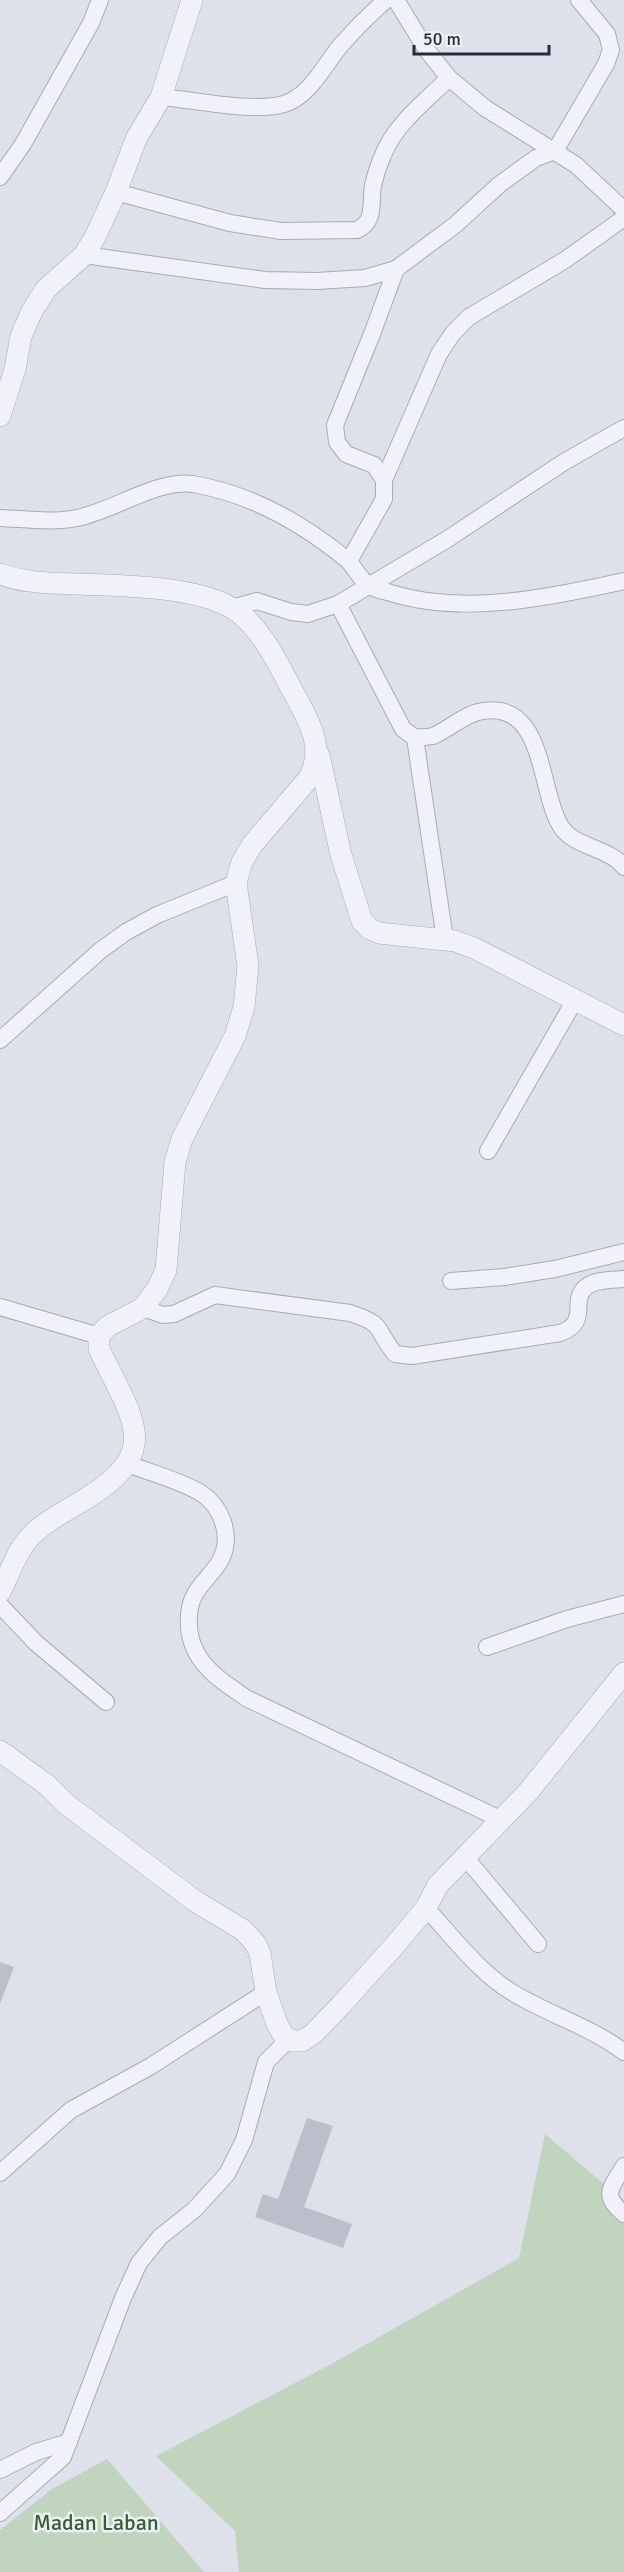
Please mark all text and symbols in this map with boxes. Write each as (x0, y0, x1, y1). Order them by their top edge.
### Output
scale bar (414, 18, 549, 56)
text: 50 m (423, 28, 461, 50)
park label: Madan Laban (33, 2509, 159, 2536)

